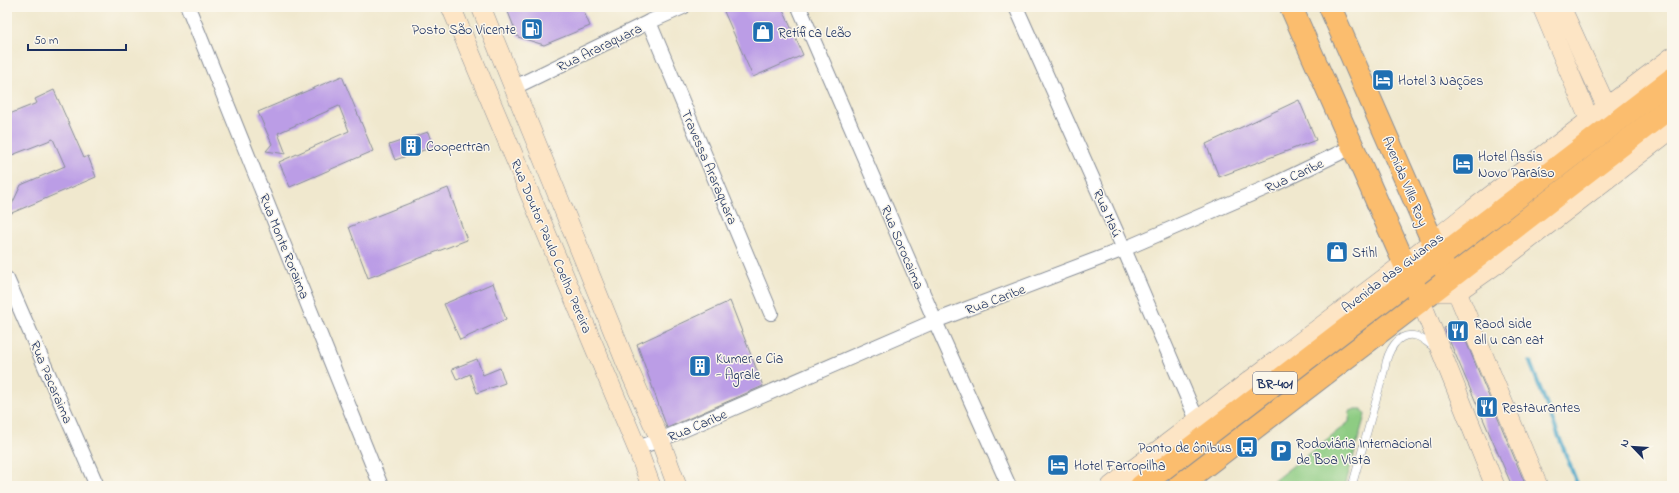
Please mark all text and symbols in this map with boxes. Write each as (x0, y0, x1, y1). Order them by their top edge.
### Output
fuel station icon: Posto São Vicente (519, 16, 545, 42)
street label: Rua Araraquara (554, 19, 646, 78)
shop icon: Retífica Leão (750, 19, 776, 45)
place label: Posto São Vicente (412, 20, 517, 41)
place label: Retífica Leão (778, 23, 851, 44)
scale bar (28, 26, 126, 52)
text: 50 m (34, 32, 58, 50)
hotel icon: Hotel 3 Nações (1370, 67, 1396, 93)
place label: Hotel 3 Nações (1398, 71, 1483, 92)
street label: Travessa Araraquara (675, 107, 742, 228)
building icon: Coopertran (398, 133, 424, 159)
street label: Avenida Ville Roy (1375, 133, 1433, 231)
place label: Coopertran (426, 137, 490, 158)
place label: Hotel Assis Novo Paraíso (1478, 147, 1555, 184)
hotel icon: Hotel Assis Novo Paraíso (1450, 151, 1476, 177)
street label: Rua Caribe (1262, 153, 1328, 199)
street label: Rua Doutor Paulo Coelho Pereira (504, 156, 597, 337)
street label: Rua Maú (1087, 186, 1127, 241)
street label: Rua Monte Roraima (253, 191, 314, 302)
street label: Rua Sorocaima (874, 202, 929, 293)
street label: Avenida das Guianas (1337, 228, 1449, 319)
shop icon: Stihl (1324, 239, 1350, 265)
place label: Stihl (1352, 243, 1377, 264)
street label: Rua Caribe (963, 279, 1029, 321)
place label: Raod side all u can eat (1474, 314, 1544, 351)
restaurant icon: Raod side all u can eat (1445, 318, 1471, 344)
street label: Rua Pacaraima (24, 338, 78, 427)
place label: Kumer e Cia - Agrale (716, 349, 783, 387)
building icon: Kumer e Cia - Agrale (687, 353, 713, 379)
road number: BR-401 (1253, 372, 1297, 394)
restaurant icon: Restaurantes (1474, 394, 1500, 420)
place label: Restaurantes (1502, 398, 1580, 419)
street label: Rua Caribe (665, 404, 731, 448)
north arrow (1613, 427, 1653, 467)
bus stop icon: Ponto de ônibus (1234, 434, 1260, 460)
place label: Rodoviária Internacional de Boa Vista (1296, 434, 1432, 471)
text: N (1616, 436, 1634, 450)
place label: Ponto de ônibus (1138, 438, 1232, 459)
parking icon: Rodoviária Internacional de Boa Vista (1268, 438, 1294, 464)
hotel icon: Hotel Farropilha (1045, 452, 1071, 478)
place label: Hotel Farropilha (1074, 456, 1166, 477)

